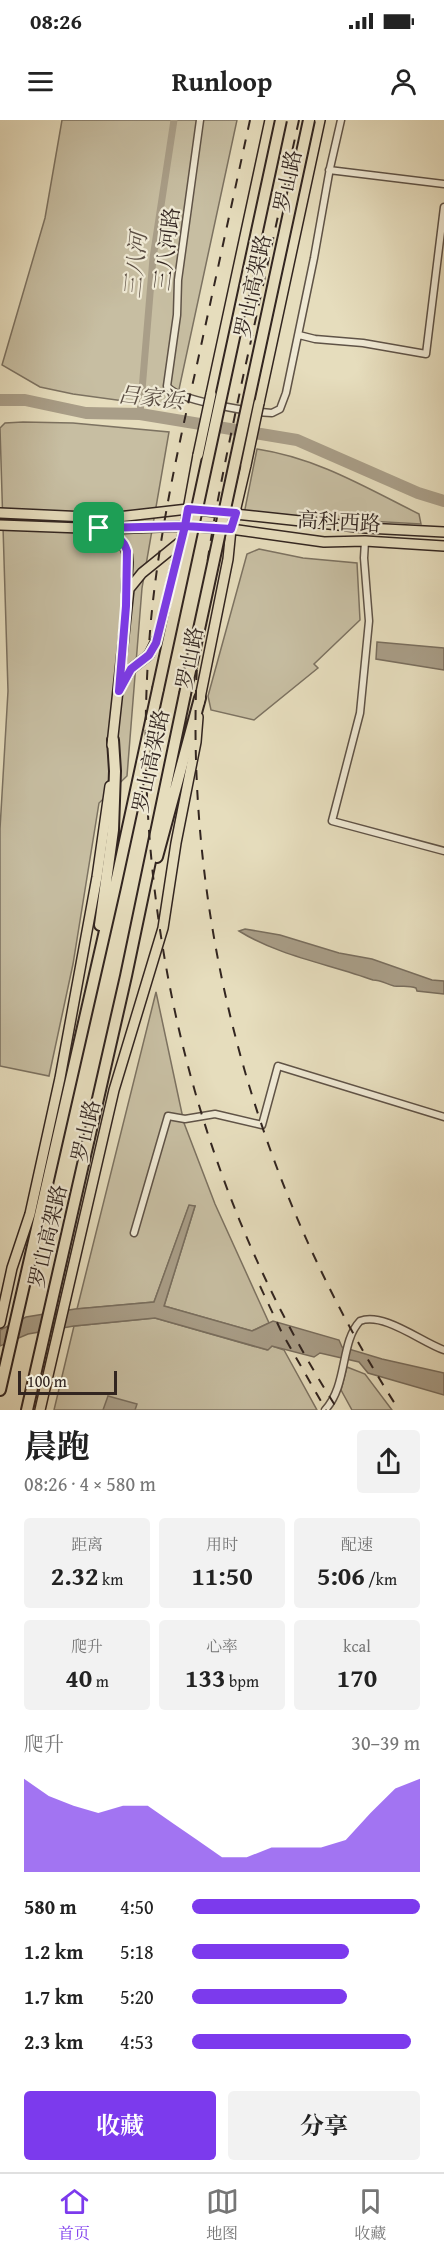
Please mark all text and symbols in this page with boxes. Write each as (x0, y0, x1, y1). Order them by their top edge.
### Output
text: 08:26 (30, 5, 82, 37)
text: Runloop (172, 61, 272, 101)
icon: menu (24, 65, 57, 98)
icon: person (387, 65, 420, 98)
street label: 罗山路 (266, 147, 309, 215)
street label: 三八河路 (146, 205, 187, 293)
water label: 三八河 (116, 227, 155, 299)
street label: 罗山高架路 (226, 231, 279, 340)
water label: 吕家浜 (117, 378, 187, 417)
pin (73, 502, 124, 553)
street label: 高科西路 (296, 504, 382, 539)
icon: arrive (82, 511, 115, 544)
street label: 罗山路 (168, 624, 211, 692)
street label: 罗山高架路 (124, 706, 177, 815)
street label: 罗山路 (63, 1097, 108, 1165)
street label: 罗山高架路 (21, 1181, 74, 1291)
scale bar (18, 1368, 117, 1396)
text: 100 m (27, 1369, 67, 1393)
text: 晨跑 (24, 1422, 90, 1470)
button: share (357, 1430, 420, 1493)
text: 08:26 · 4 × 580 m (24, 1469, 156, 1498)
text: 距离 (71, 1532, 103, 1556)
text: 用时 (206, 1532, 238, 1556)
text: 配速 (341, 1532, 373, 1556)
text: 2.32 (51, 1556, 99, 1595)
text: 11:50 (191, 1556, 253, 1595)
text: 5:06 (317, 1556, 365, 1595)
text: km (99, 1567, 123, 1591)
text: /km (365, 1567, 397, 1591)
text: 爬升 (71, 1634, 103, 1658)
text: 心率 (206, 1634, 238, 1658)
text: kcal (343, 1634, 371, 1658)
text: 40 (65, 1658, 92, 1697)
text: 133 (185, 1658, 225, 1697)
text: 170 (337, 1658, 377, 1697)
text: m (92, 1669, 109, 1693)
text: bpm (225, 1669, 259, 1693)
text: 30–39 m (351, 1728, 420, 1757)
text: 爬升 (24, 1729, 64, 1758)
text: 580 m (24, 1892, 77, 1921)
text: 4:50 (120, 1892, 154, 1921)
text: 1.2 km (24, 1937, 83, 1966)
text: 5:18 (120, 1937, 154, 1966)
text: 1.7 km (24, 1982, 83, 2011)
text: 5:20 (120, 1982, 154, 2011)
text: 2.3 km (24, 2027, 83, 2056)
text: 4:53 (120, 2027, 154, 2056)
button: 收藏 (24, 2091, 216, 2160)
button: 分享 (228, 2091, 420, 2160)
tab: 首页 (58, 2185, 91, 2245)
tab: 地图 (206, 2185, 239, 2245)
tab: 收藏 (354, 2185, 387, 2245)

